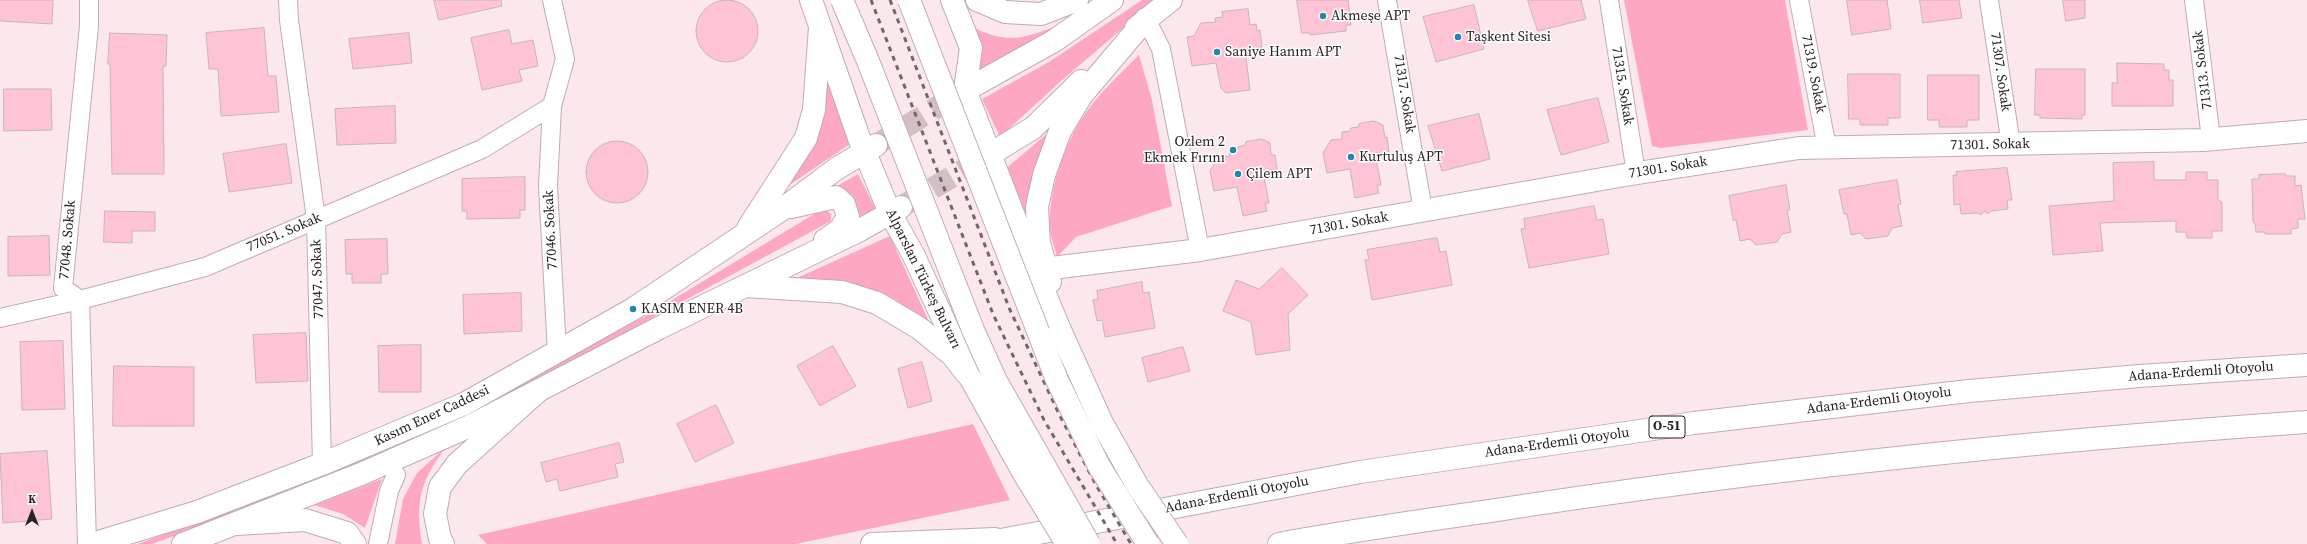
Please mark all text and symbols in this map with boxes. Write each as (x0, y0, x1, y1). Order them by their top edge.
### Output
place label: Akmeşe APT (1331, 8, 1410, 24)
marker: Akmeşe APT (1318, 11, 1328, 21)
place label: Taşkent Sitesi (1466, 29, 1551, 45)
street label: 71313. Sokak (2190, 29, 2216, 111)
street label: 71307. Sokak (1986, 31, 2014, 113)
marker: Taşkent Sitesi (1453, 32, 1463, 42)
street label: 71319. Sokak (1797, 33, 1829, 115)
place label: Saniye Hanım APT (1225, 44, 1341, 60)
street label: 71315. Sokak (1607, 45, 1637, 127)
marker: Saniye Hanım APT (1212, 47, 1222, 57)
street label: 71317. Sokak (1389, 53, 1419, 135)
place label: Ozlem 2 Ekmek Fırını (1144, 134, 1225, 166)
street label: 71301. Sokak (1950, 136, 2030, 154)
marker: Ozlem 2 Ekmek Fırını (1228, 145, 1238, 155)
place label: Kurtuluş APT (1359, 149, 1443, 165)
marker: Kurtuluş APT (1346, 152, 1356, 162)
street label: 71301. Sokak (1627, 153, 1709, 183)
place label: Çilem APT (1246, 166, 1312, 182)
marker: Çilem APT (1233, 169, 1243, 179)
street label: 77046. Sokak (541, 190, 561, 270)
street label: 77048. Sokak (56, 200, 80, 280)
street label: Alparslan Türkeş Bulvarı (882, 206, 964, 352)
street label: 71301. Sokak (1308, 209, 1390, 239)
street label: 77051. Sokak (244, 210, 324, 256)
street label: 77047. Sokak (308, 239, 328, 319)
place label: KASIM ENER 4B (641, 301, 743, 317)
marker: KASIM ENER 4B (628, 304, 638, 314)
street label: Adana-Erdemli Otoyolu (2128, 359, 2274, 385)
street label: Kasım Ener Caddesi (372, 382, 492, 450)
street label: Adana-Erdemli Otoyolu (1806, 384, 1952, 418)
road number: O-51 (1649, 416, 1685, 438)
street label: Adana-Erdemli Otoyolu (1484, 425, 1630, 461)
street label: Adana-Erdemli Otoyolu (1164, 473, 1310, 517)
north arrow (12, 492, 52, 532)
text: K (28, 492, 36, 507)

